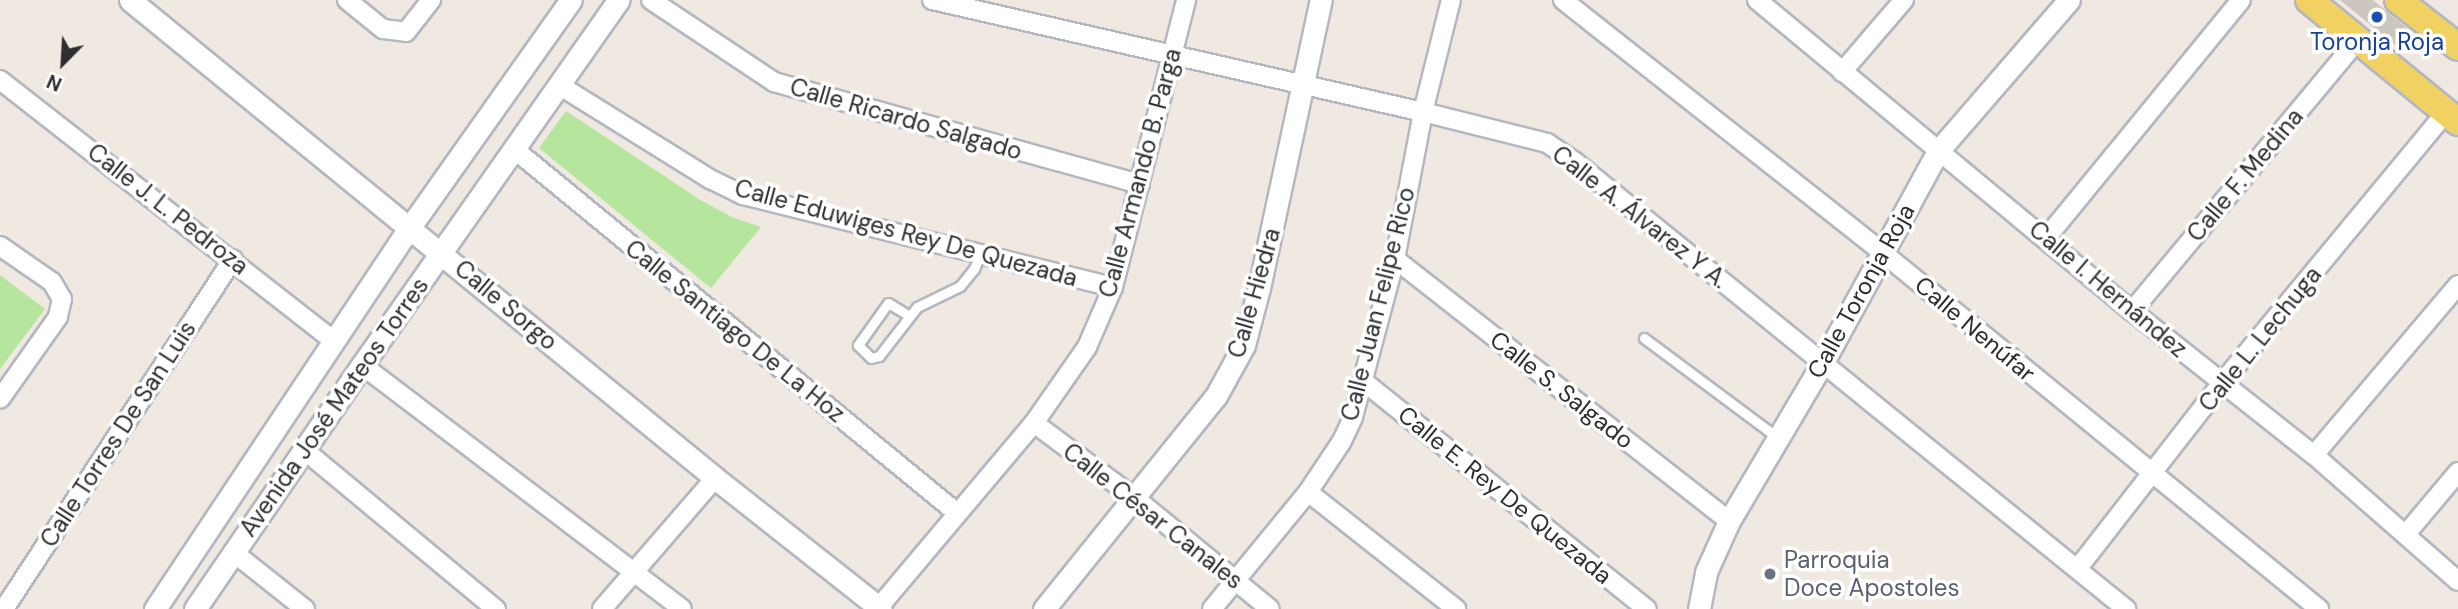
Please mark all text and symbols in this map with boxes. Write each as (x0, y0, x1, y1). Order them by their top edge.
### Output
marker: Toronja Roja (2369, 9, 2385, 25)
north arrow (28, 28, 98, 98)
place label: Toronja Roja (2310, 28, 2444, 56)
street label: Calle Armando B. Parga (1093, 45, 1187, 301)
text: N (43, 68, 66, 97)
street label: Calle Ricardo Salgado (787, 72, 1025, 166)
street label: Calle F. Medina (2181, 103, 2309, 247)
street label: Calle J. L. Pedroza (82, 137, 254, 281)
street label: Calle A. Álvarez Y A. (1546, 140, 1734, 294)
street label: Calle Eduwiges Rey De Quezada (732, 173, 1080, 293)
street label: Calle Juan Felipe Rico (1335, 184, 1421, 424)
street label: Calle Toronja Roja (1801, 199, 1921, 383)
street label: Calle I. Hernández (2023, 215, 2193, 363)
street label: Calle Hiedra (1222, 225, 1286, 361)
street label: Calle Santiago De La Hoz (620, 234, 850, 428)
street label: Calle Sorgo (449, 254, 563, 356)
street label: Calle L. Lechuga (2193, 261, 2327, 417)
street label: Calle Nenúfar (1909, 270, 2041, 388)
street label: Avenida José Mateos Torres (233, 272, 435, 542)
street label: Calle Torres De San Luis (34, 316, 202, 552)
street label: Calle S. Salgado (1485, 325, 1639, 455)
street label: Calle E. Rey De Quezada (1392, 400, 1618, 590)
street label: Calle César Canales (1057, 437, 1249, 595)
place label: Parroquia Doce Apostoles (1784, 546, 1960, 602)
marker: Parroquia Doce Apostoles (1762, 566, 1778, 582)

